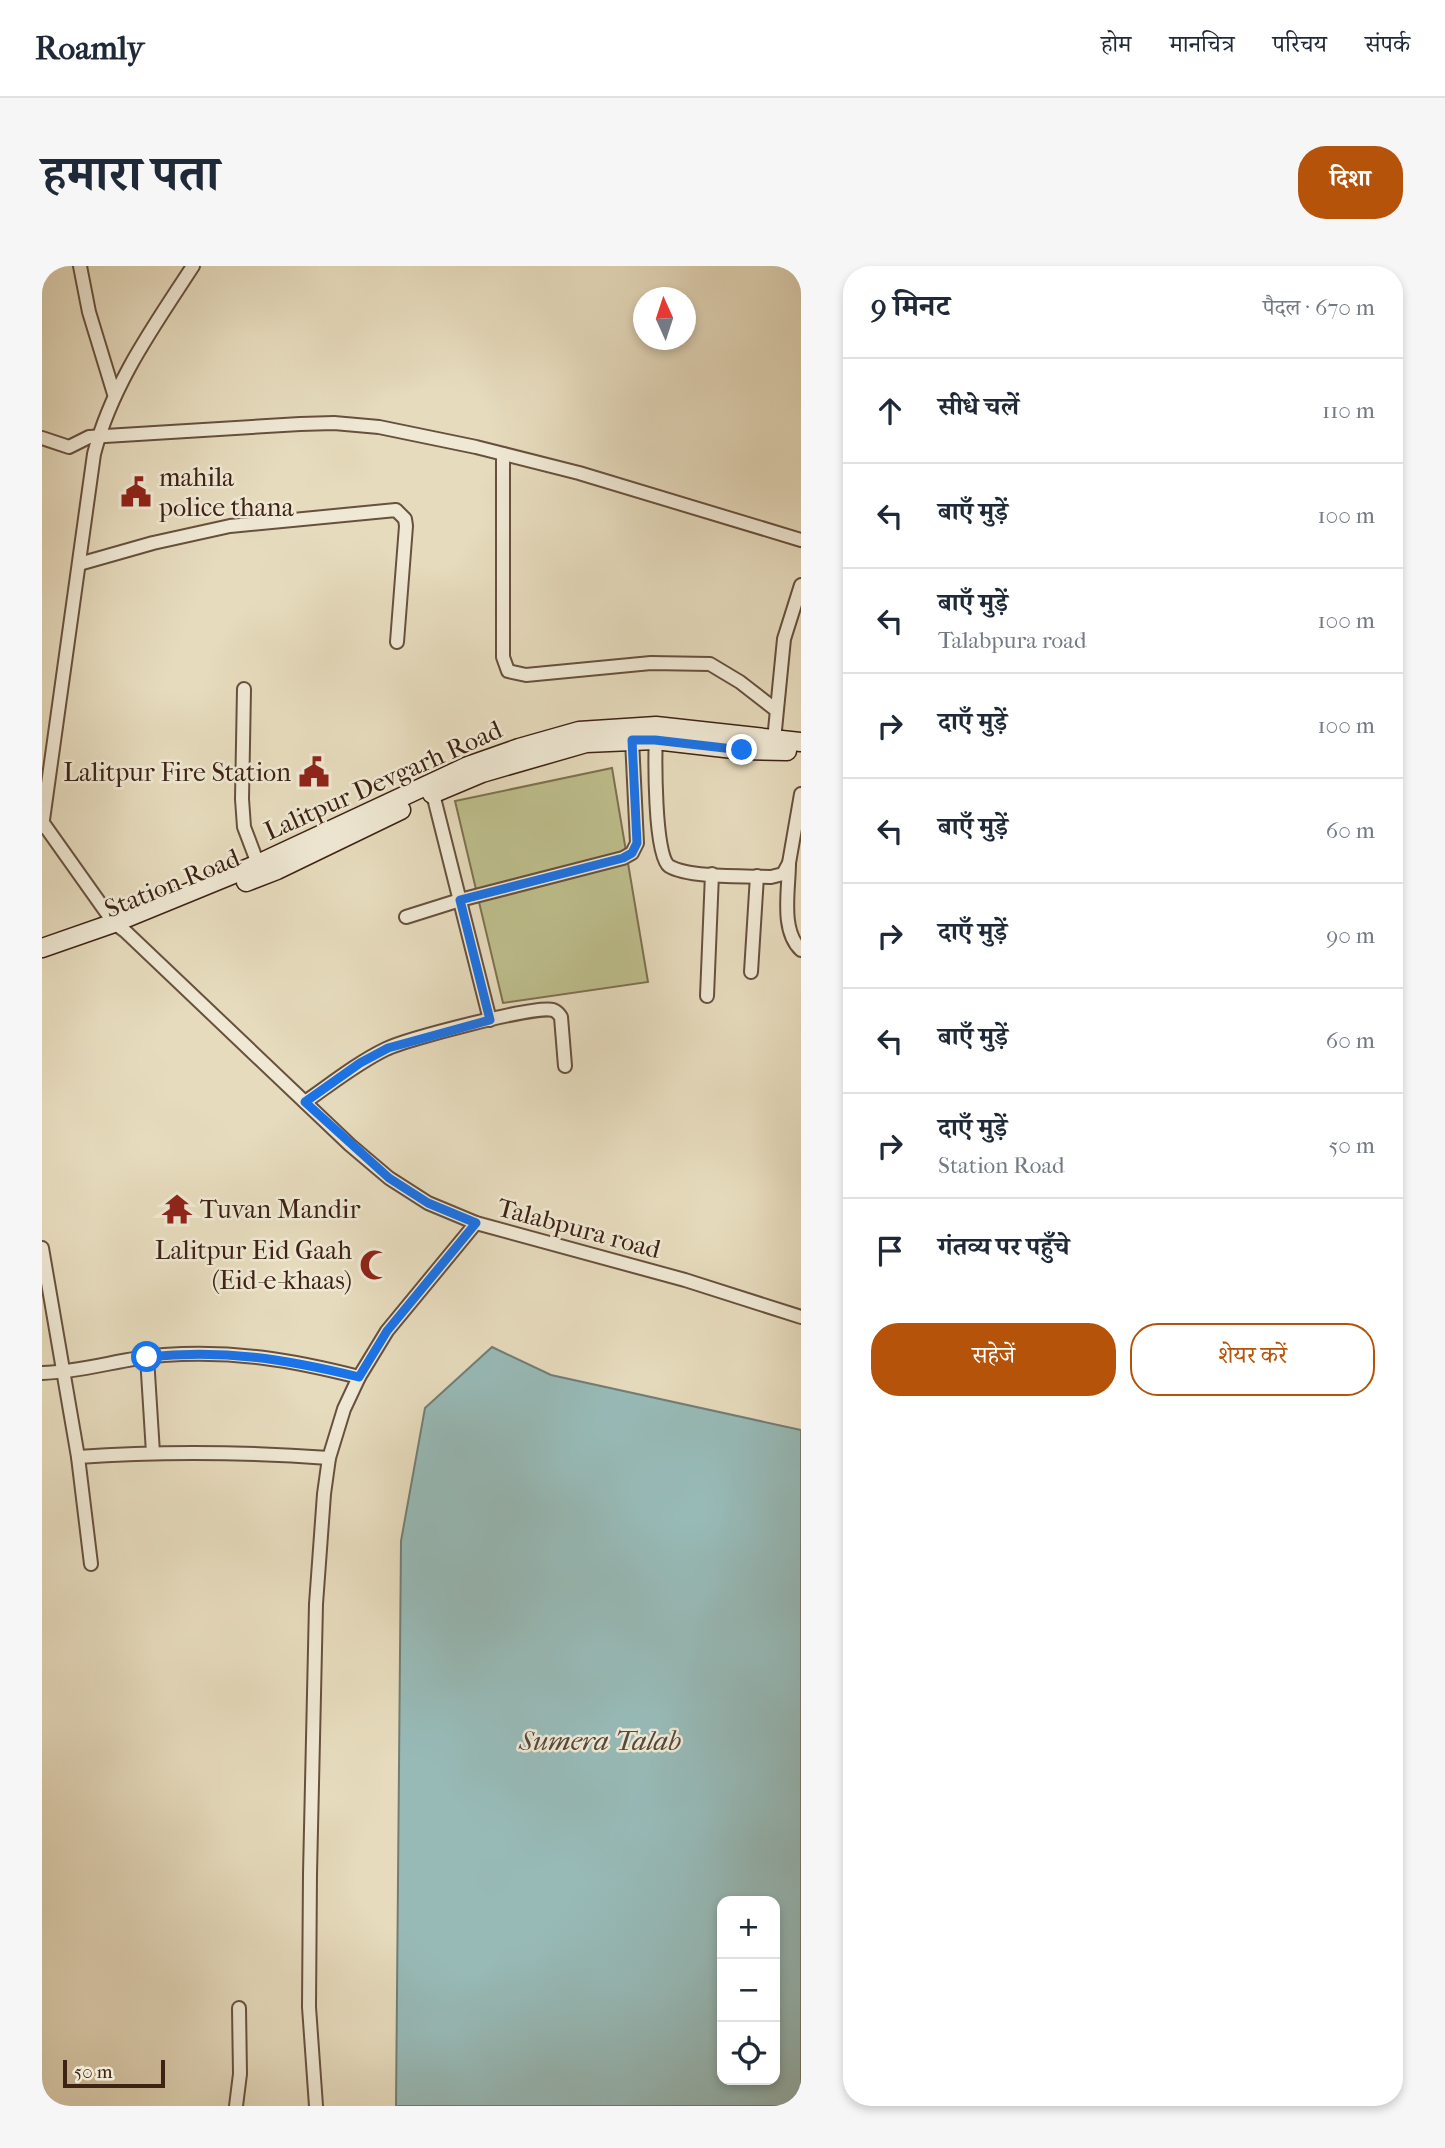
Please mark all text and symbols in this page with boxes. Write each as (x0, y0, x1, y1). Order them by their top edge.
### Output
text: Roamly (35, 29, 144, 68)
text: होम (1101, 30, 1131, 58)
text: मानचित्र (1169, 30, 1235, 58)
text: परिचय (1273, 30, 1327, 58)
text: संपर्क (1365, 30, 1410, 58)
text: हमारा पता (42, 145, 219, 203)
button: दिशा (1298, 146, 1403, 219)
north arrow (633, 287, 696, 350)
text: 9 मिनट (871, 289, 950, 324)
text: पैदल · 670 m (1263, 294, 1375, 321)
text: सीधे चलें (938, 391, 1019, 422)
icon: ahead (871, 392, 909, 430)
text: 110 m (1322, 397, 1375, 424)
place label: mahila police thana (158, 462, 295, 523)
public building icon: mahila police thana (119, 475, 153, 509)
text: बाएँ मुड़ें (938, 496, 1008, 527)
icon: left (871, 497, 909, 535)
text: 100 m (1317, 502, 1375, 529)
text: बाएँ मुड़ें (938, 587, 1008, 618)
icon: left (871, 602, 909, 640)
text: 100 m (1317, 607, 1375, 634)
text: Talabpura road (938, 627, 1086, 654)
text: दाएँ मुड़ें (938, 706, 1007, 737)
icon: right (871, 707, 909, 745)
text: 100 m (1317, 712, 1375, 739)
street label: Lalitpur Devgarh Road (260, 714, 508, 847)
route end (726, 734, 757, 765)
public building icon: Lalitpur Fire Station (297, 755, 331, 789)
place label: Lalitpur Fire Station (63, 757, 291, 788)
text: बाएँ मुड़ें (938, 811, 1008, 842)
icon: left (871, 812, 909, 850)
text: 60 m (1326, 817, 1375, 844)
street label: Station Road (100, 842, 245, 925)
text: दाएँ मुड़ें (938, 916, 1007, 947)
icon: right (871, 917, 909, 955)
text: 90 m (1326, 922, 1375, 949)
text: बाएँ मुड़ें (938, 1021, 1008, 1052)
icon: left (871, 1022, 909, 1060)
text: 60 m (1326, 1027, 1375, 1054)
text: दाएँ मुड़ें (938, 1112, 1007, 1143)
icon: right (871, 1127, 909, 1165)
text: 50 m (1328, 1132, 1375, 1159)
text: Station Road (938, 1152, 1065, 1179)
temple icon: Tuvan Mandir (160, 1192, 194, 1226)
street label: Talabpura road (494, 1192, 665, 1265)
place label: Tuvan Mandir (200, 1194, 361, 1225)
text: गंतव्य पर पहुँचे (938, 1231, 1069, 1262)
icon: arrive (871, 1232, 909, 1270)
place label: Lalitpur Eid Gaah (Eid-e-khaas) (155, 1235, 352, 1296)
mosque icon: Lalitpur Eid Gaah (Eid-e-khaas) (358, 1248, 392, 1282)
button: सहेजें (871, 1323, 1116, 1396)
button: शेयर करें (1130, 1323, 1375, 1396)
route start (131, 1341, 162, 1372)
water label: Sumera Talab (518, 1724, 681, 1757)
map controls (717, 1896, 780, 2085)
button: + (717, 1896, 780, 1959)
button: − (717, 1959, 780, 2022)
button: locate (717, 2022, 780, 2085)
scale bar (63, 2057, 164, 2089)
text: 50 m (74, 2061, 113, 2083)

